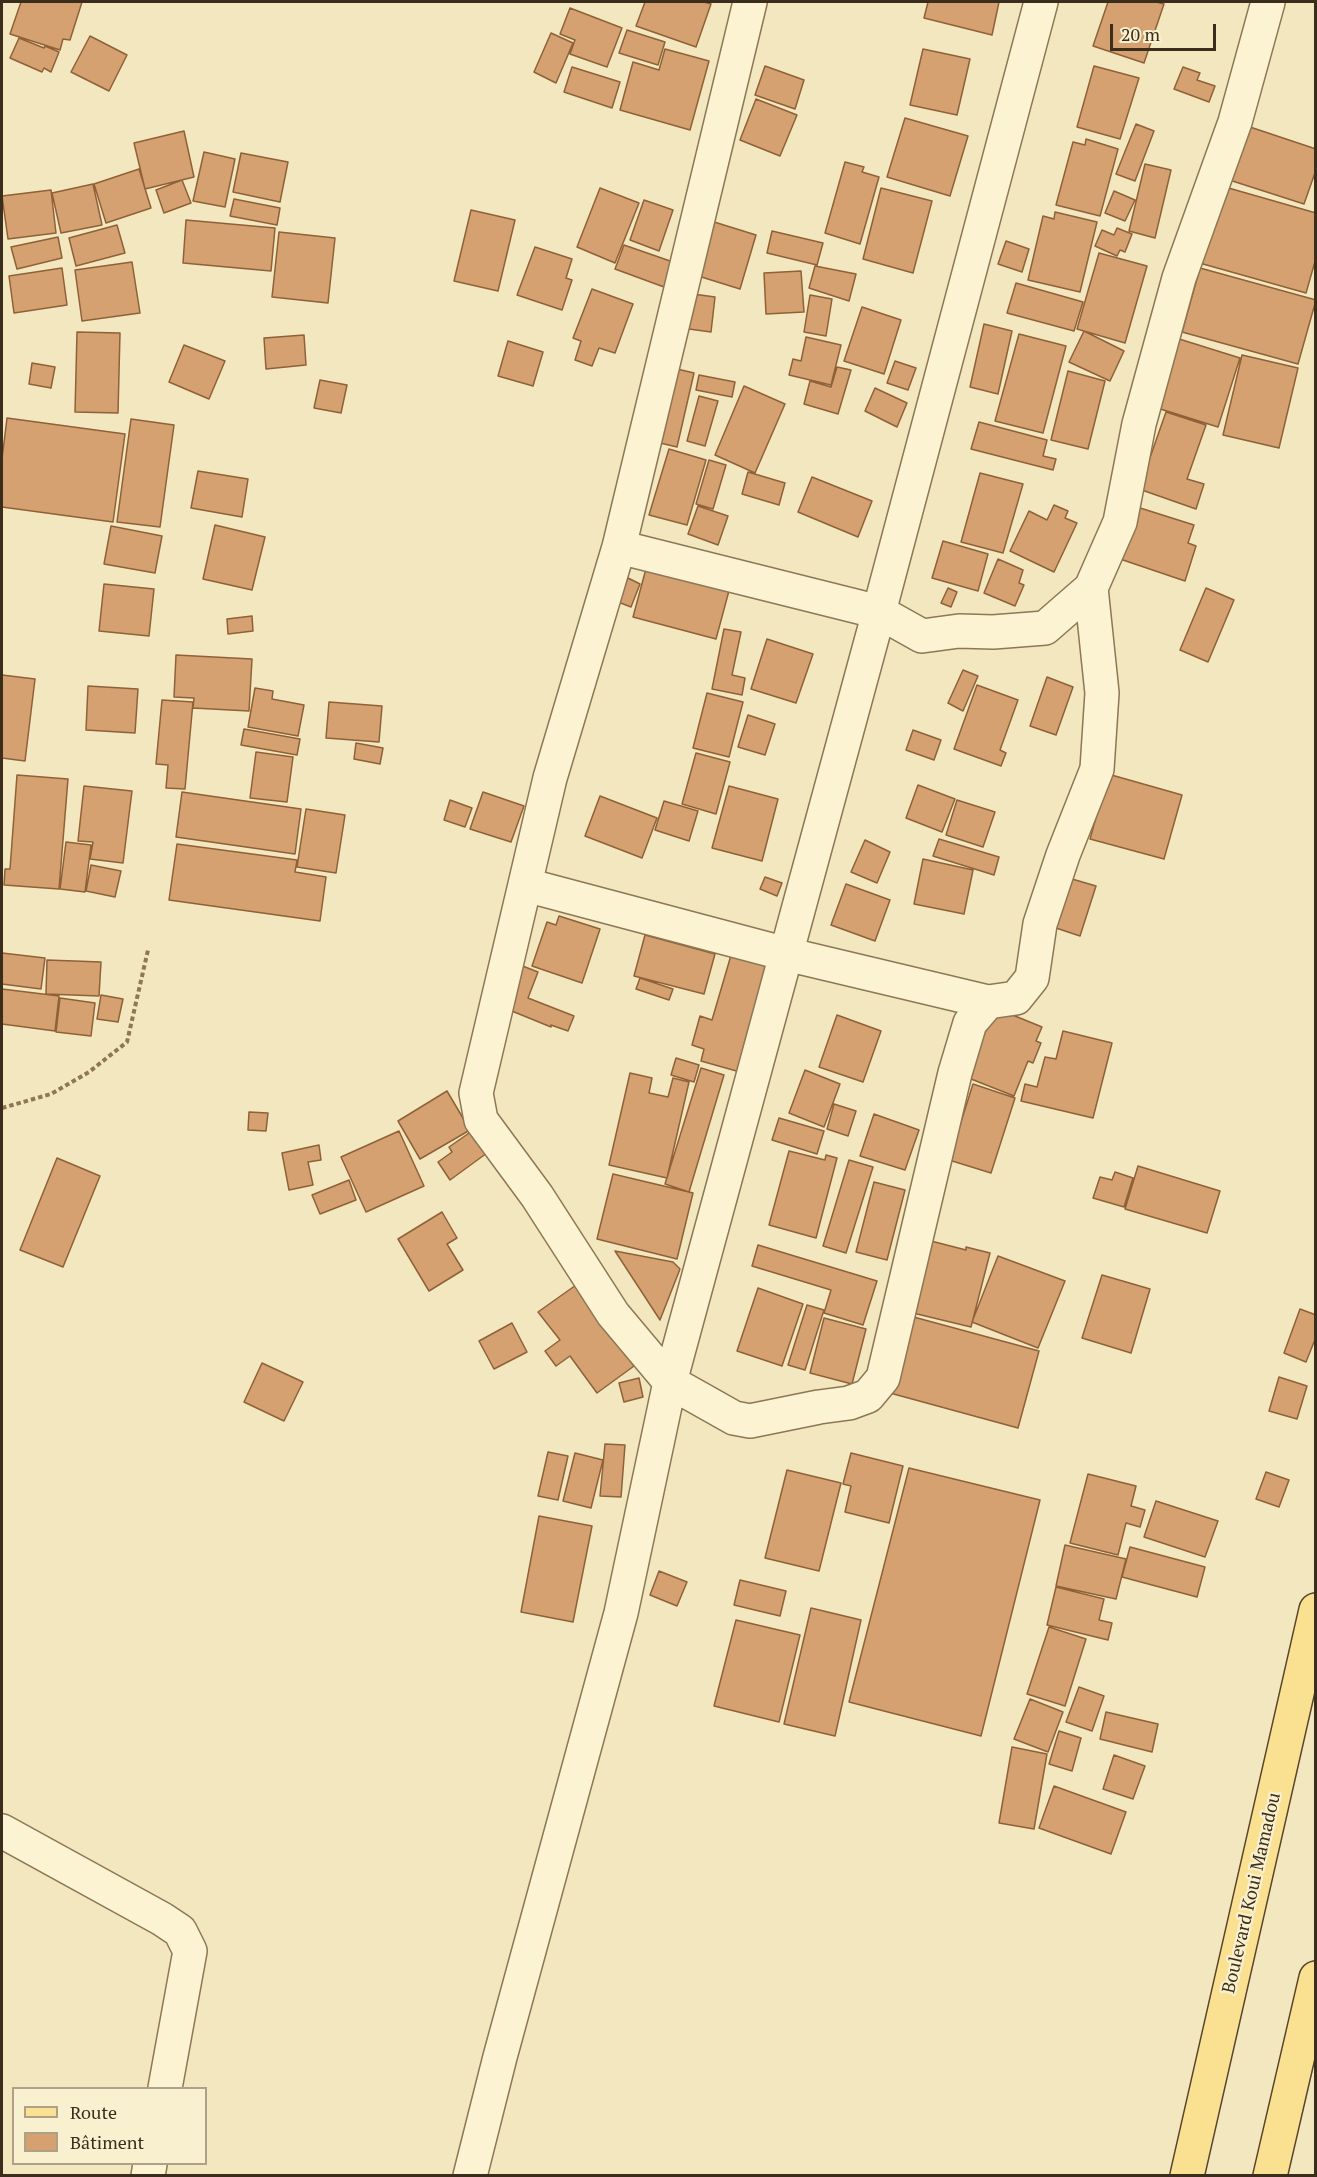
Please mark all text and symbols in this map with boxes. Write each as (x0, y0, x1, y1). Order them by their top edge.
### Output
scale bar (1113, 12, 1220, 50)
text: 20 m (1121, 22, 1160, 46)
street label: Boulevard Koui Mamadou (1218, 1790, 1286, 1996)
legend (12, 2087, 207, 2165)
text: Route (70, 2100, 117, 2124)
text: Bâtiment (70, 2130, 144, 2154)

